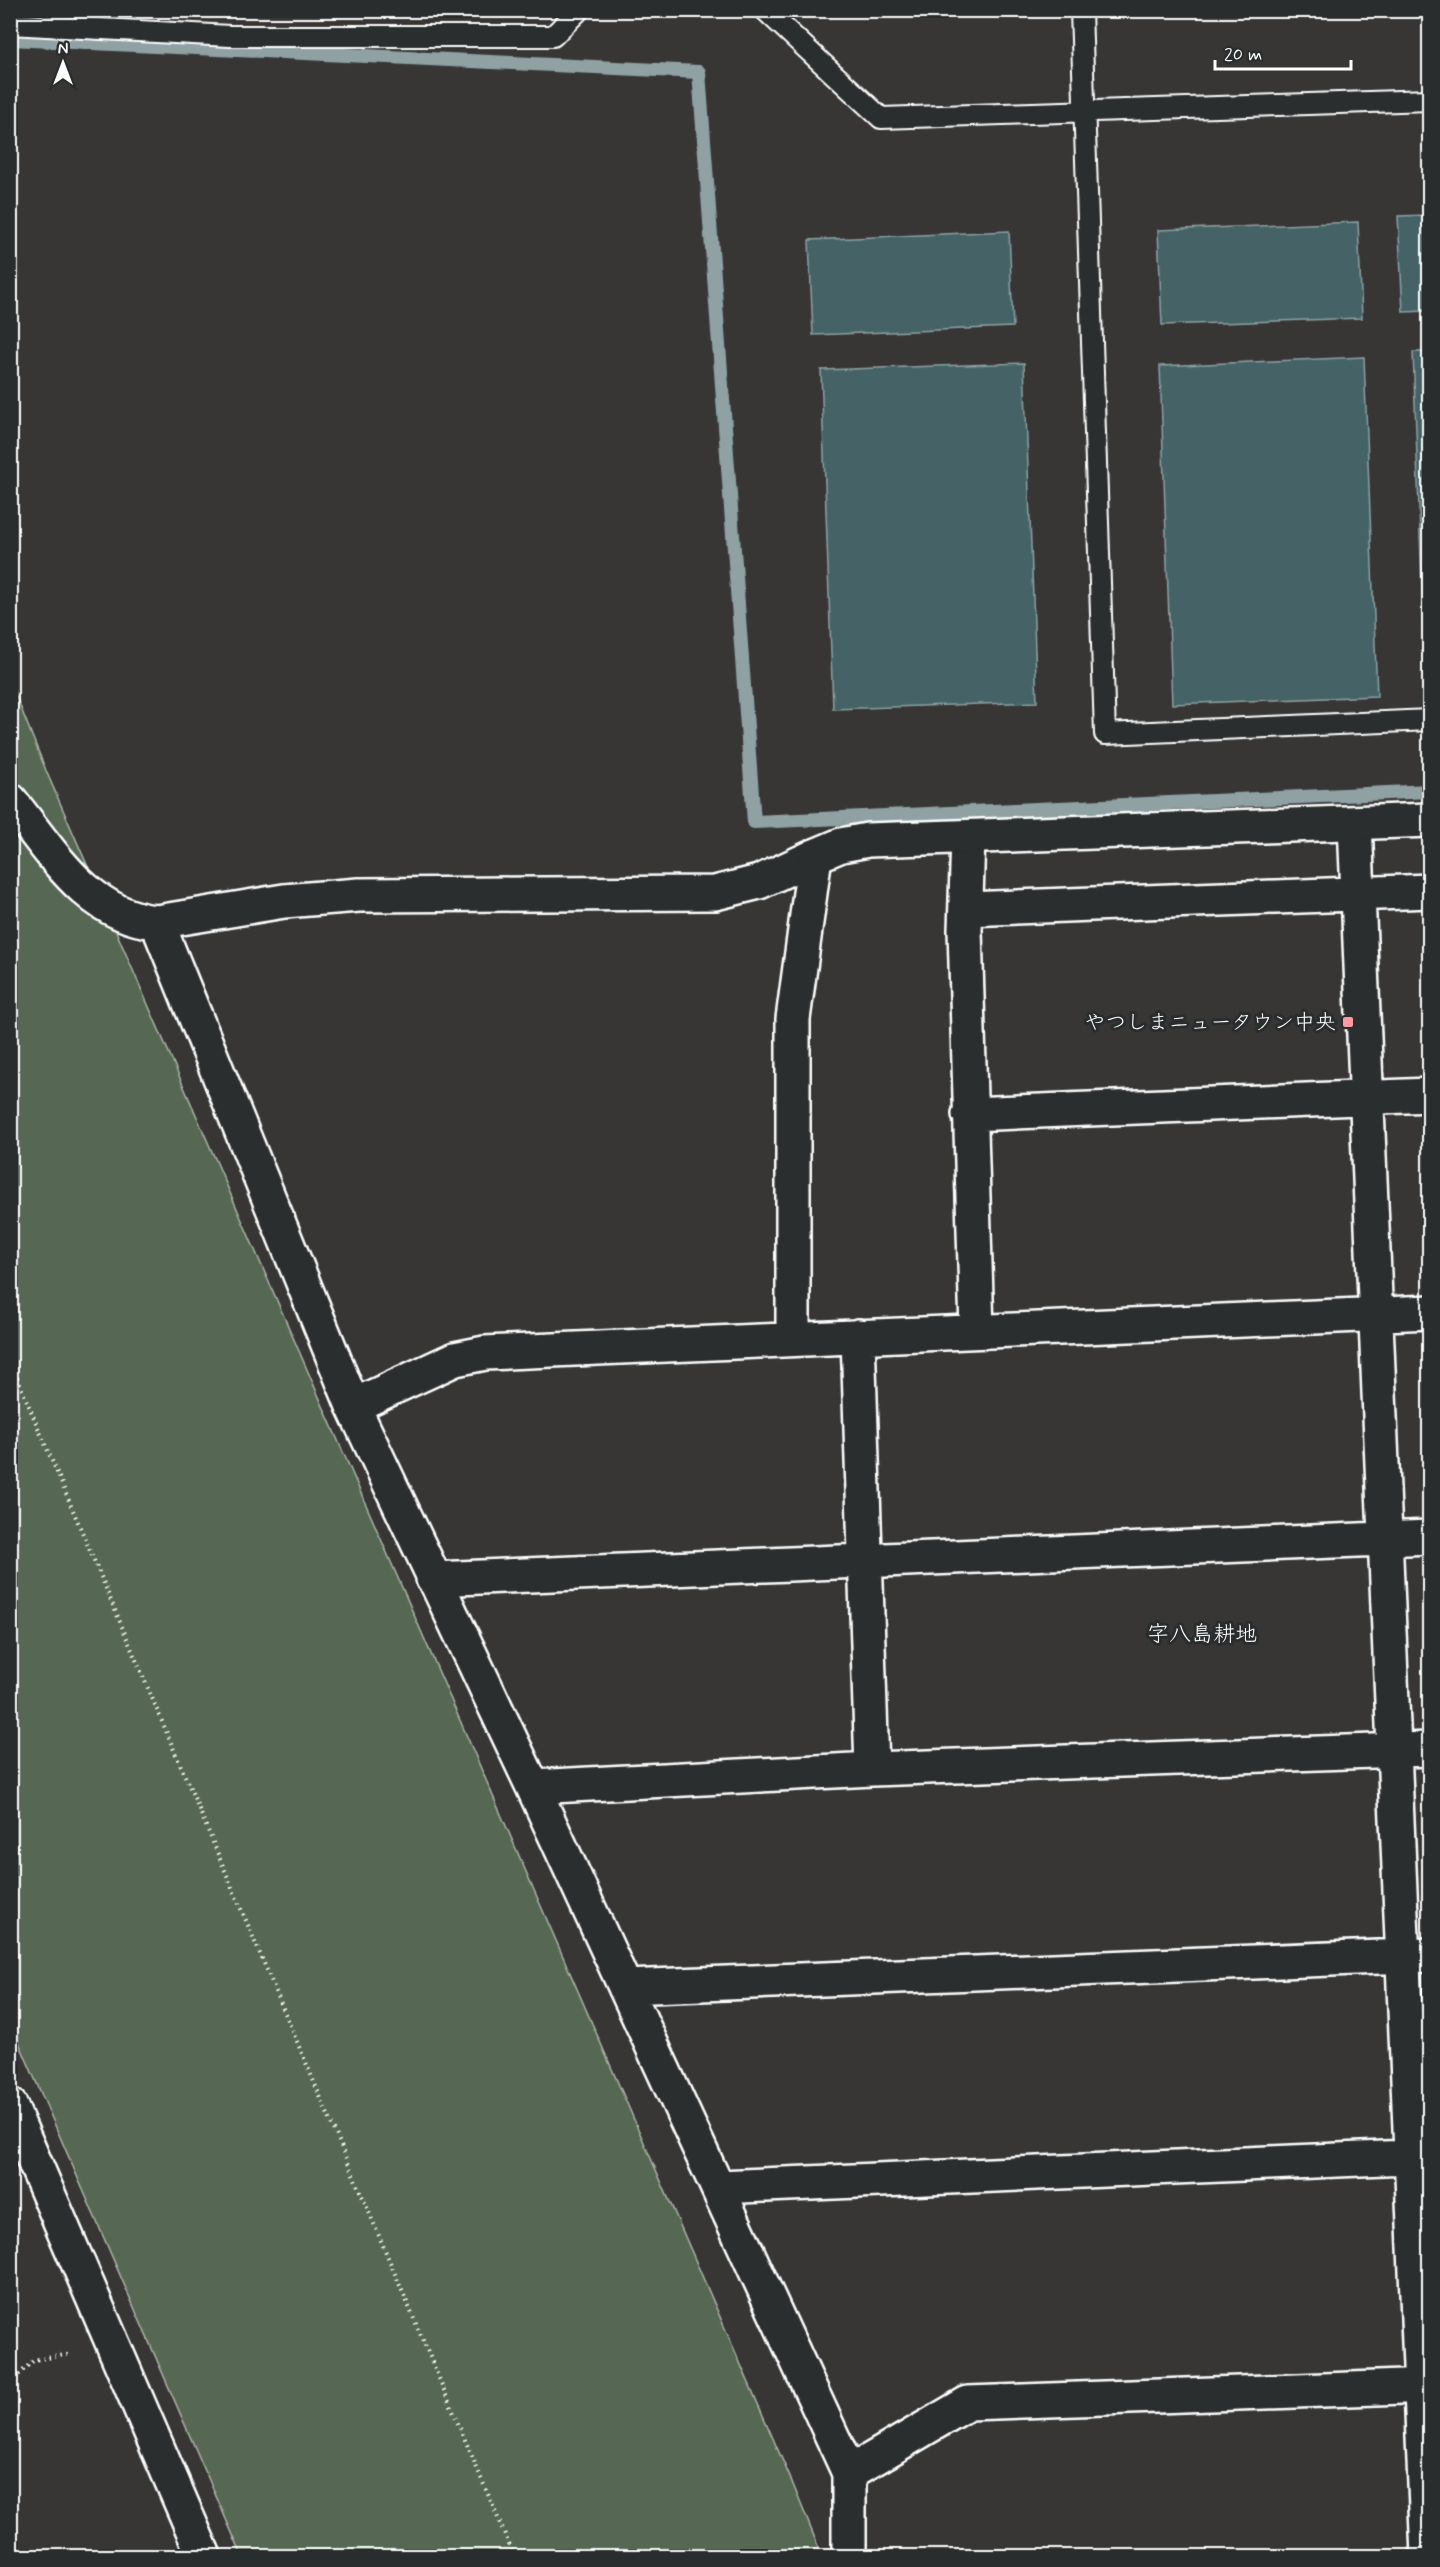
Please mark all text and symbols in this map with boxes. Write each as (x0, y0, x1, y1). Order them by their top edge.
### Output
north arrow (33, 33, 93, 93)
scale bar (1215, 33, 1352, 71)
text: N (58, 39, 68, 60)
text: 20 m (1224, 43, 1262, 67)
place label: やつしまニュータウン中央 (1084, 1009, 1336, 1037)
marker: やつしまニュータウン中央 (1341, 1015, 1355, 1029)
district label: 字八島耕地 (1147, 1621, 1257, 1649)

